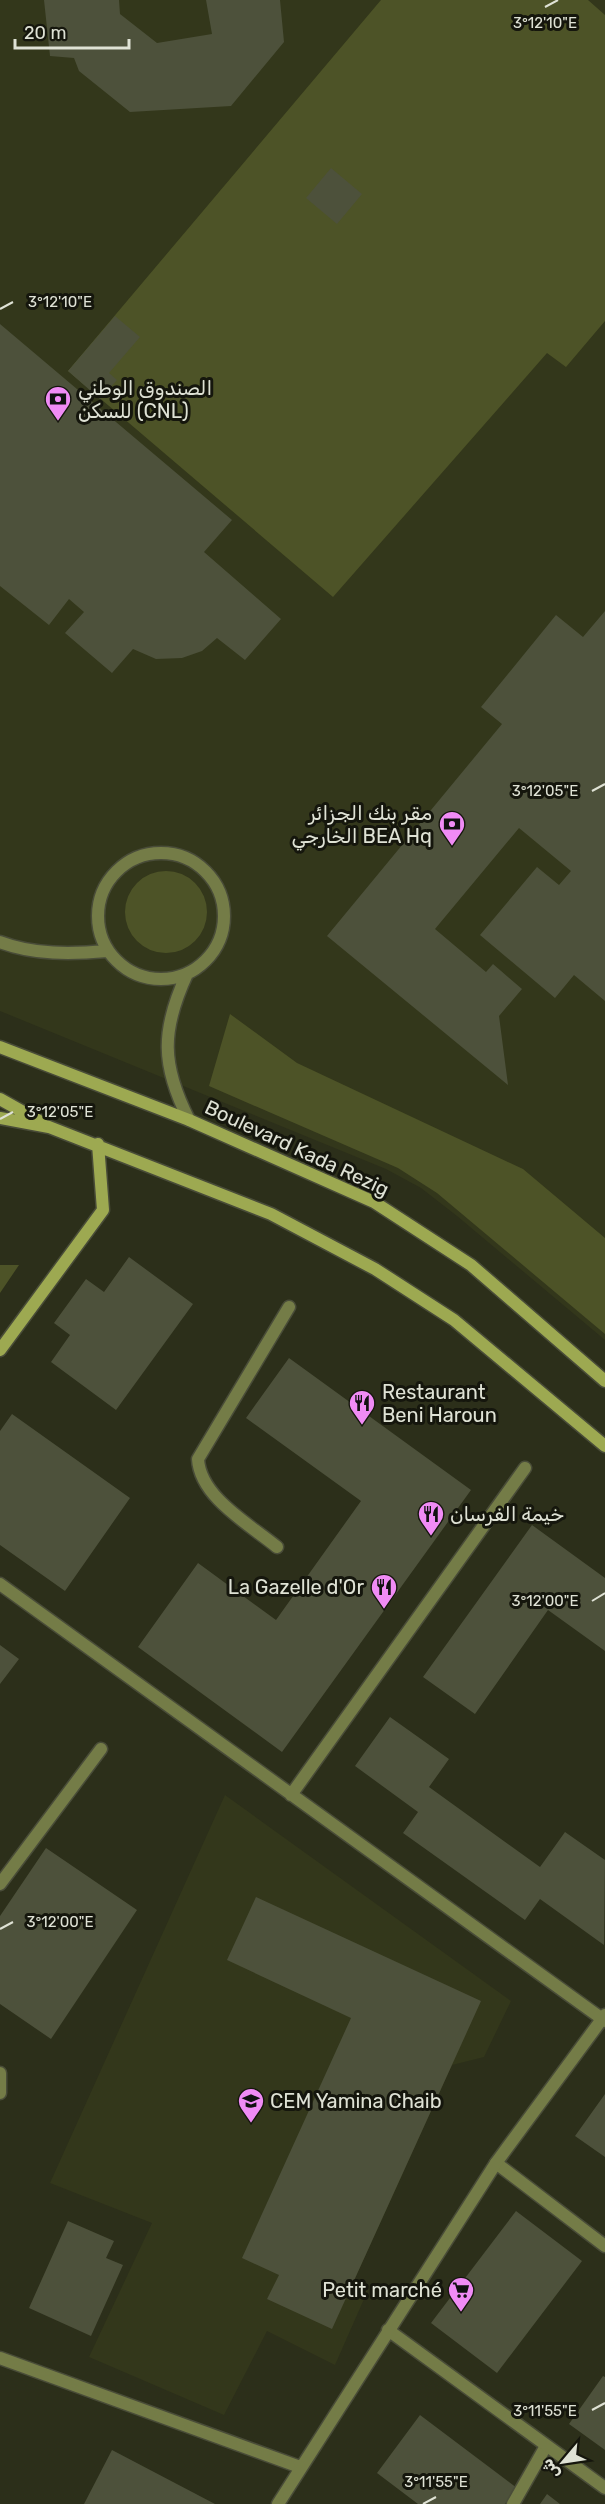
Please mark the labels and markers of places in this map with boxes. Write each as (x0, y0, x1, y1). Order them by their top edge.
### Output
place label: الصندوق الوطني للسكن (CNL) (78, 376, 212, 423)
bank icon: الصندوق الوطني للسكن (CNL) (43, 384, 73, 422)
place label: مقر بنك الجزائر الخارجي BEA Hq (292, 801, 432, 851)
bank icon: مقر بنك الجزائر الخارجي BEA Hq (437, 809, 467, 847)
place label: Restaurant Beni Haroun (382, 1380, 497, 1427)
restaurant icon: Restaurant Beni Haroun (347, 1388, 377, 1426)
restaurant icon: خيمة الفرسان (416, 1499, 446, 1537)
place label: خيمة الفرسان (450, 1502, 564, 1526)
restaurant icon: La Gazelle d'Or (369, 1572, 399, 1610)
place label: La Gazelle d'Or (228, 1575, 364, 1599)
school or university icon: CEM Yamina Chaib (236, 2086, 266, 2124)
place label: CEM Yamina Chaib (270, 2089, 442, 2113)
supermarket icon: Petit marché (446, 2275, 476, 2313)
place label: Petit marché (322, 2278, 442, 2302)

